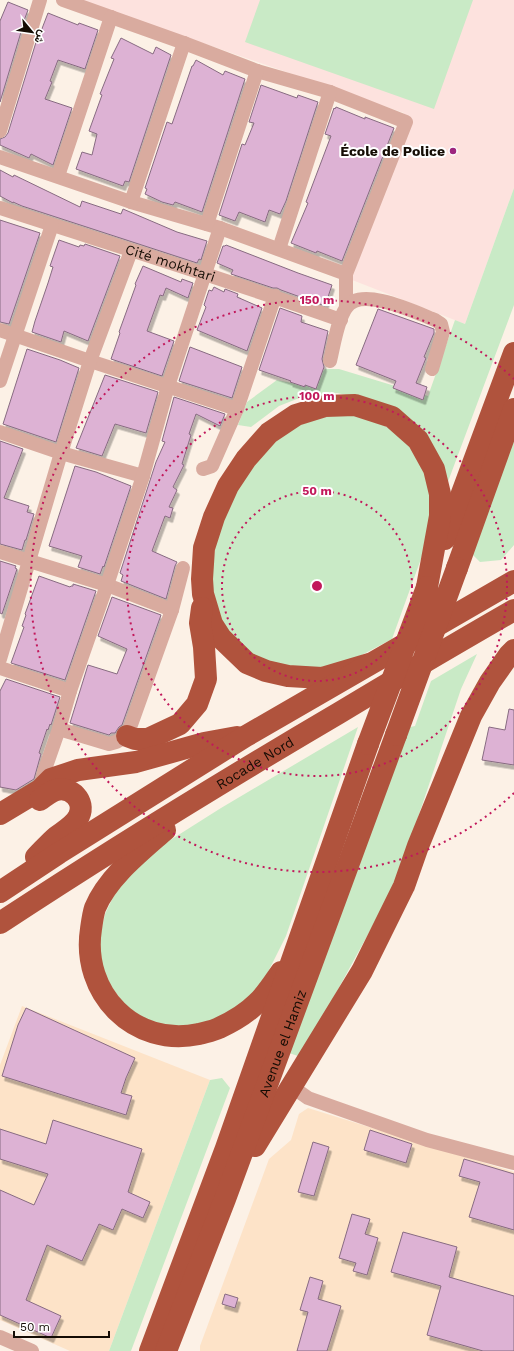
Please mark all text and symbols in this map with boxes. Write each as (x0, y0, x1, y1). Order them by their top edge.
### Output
north arrow (12, 12, 52, 52)
text: ش (31, 28, 49, 46)
place label: École de Police (340, 143, 445, 159)
marker: École de Police (448, 146, 458, 156)
street label: Cité mokhtari (123, 241, 217, 285)
text: 150 m (300, 293, 334, 307)
text: 100 m (299, 389, 335, 403)
text: 50 m (302, 484, 332, 498)
centre of rings (310, 579, 324, 593)
street label: Rocade Nord (213, 734, 297, 793)
street label: Avenue el Hamiz (255, 987, 310, 1099)
scale bar (14, 1313, 109, 1339)
text: 50 m (20, 1320, 50, 1334)

